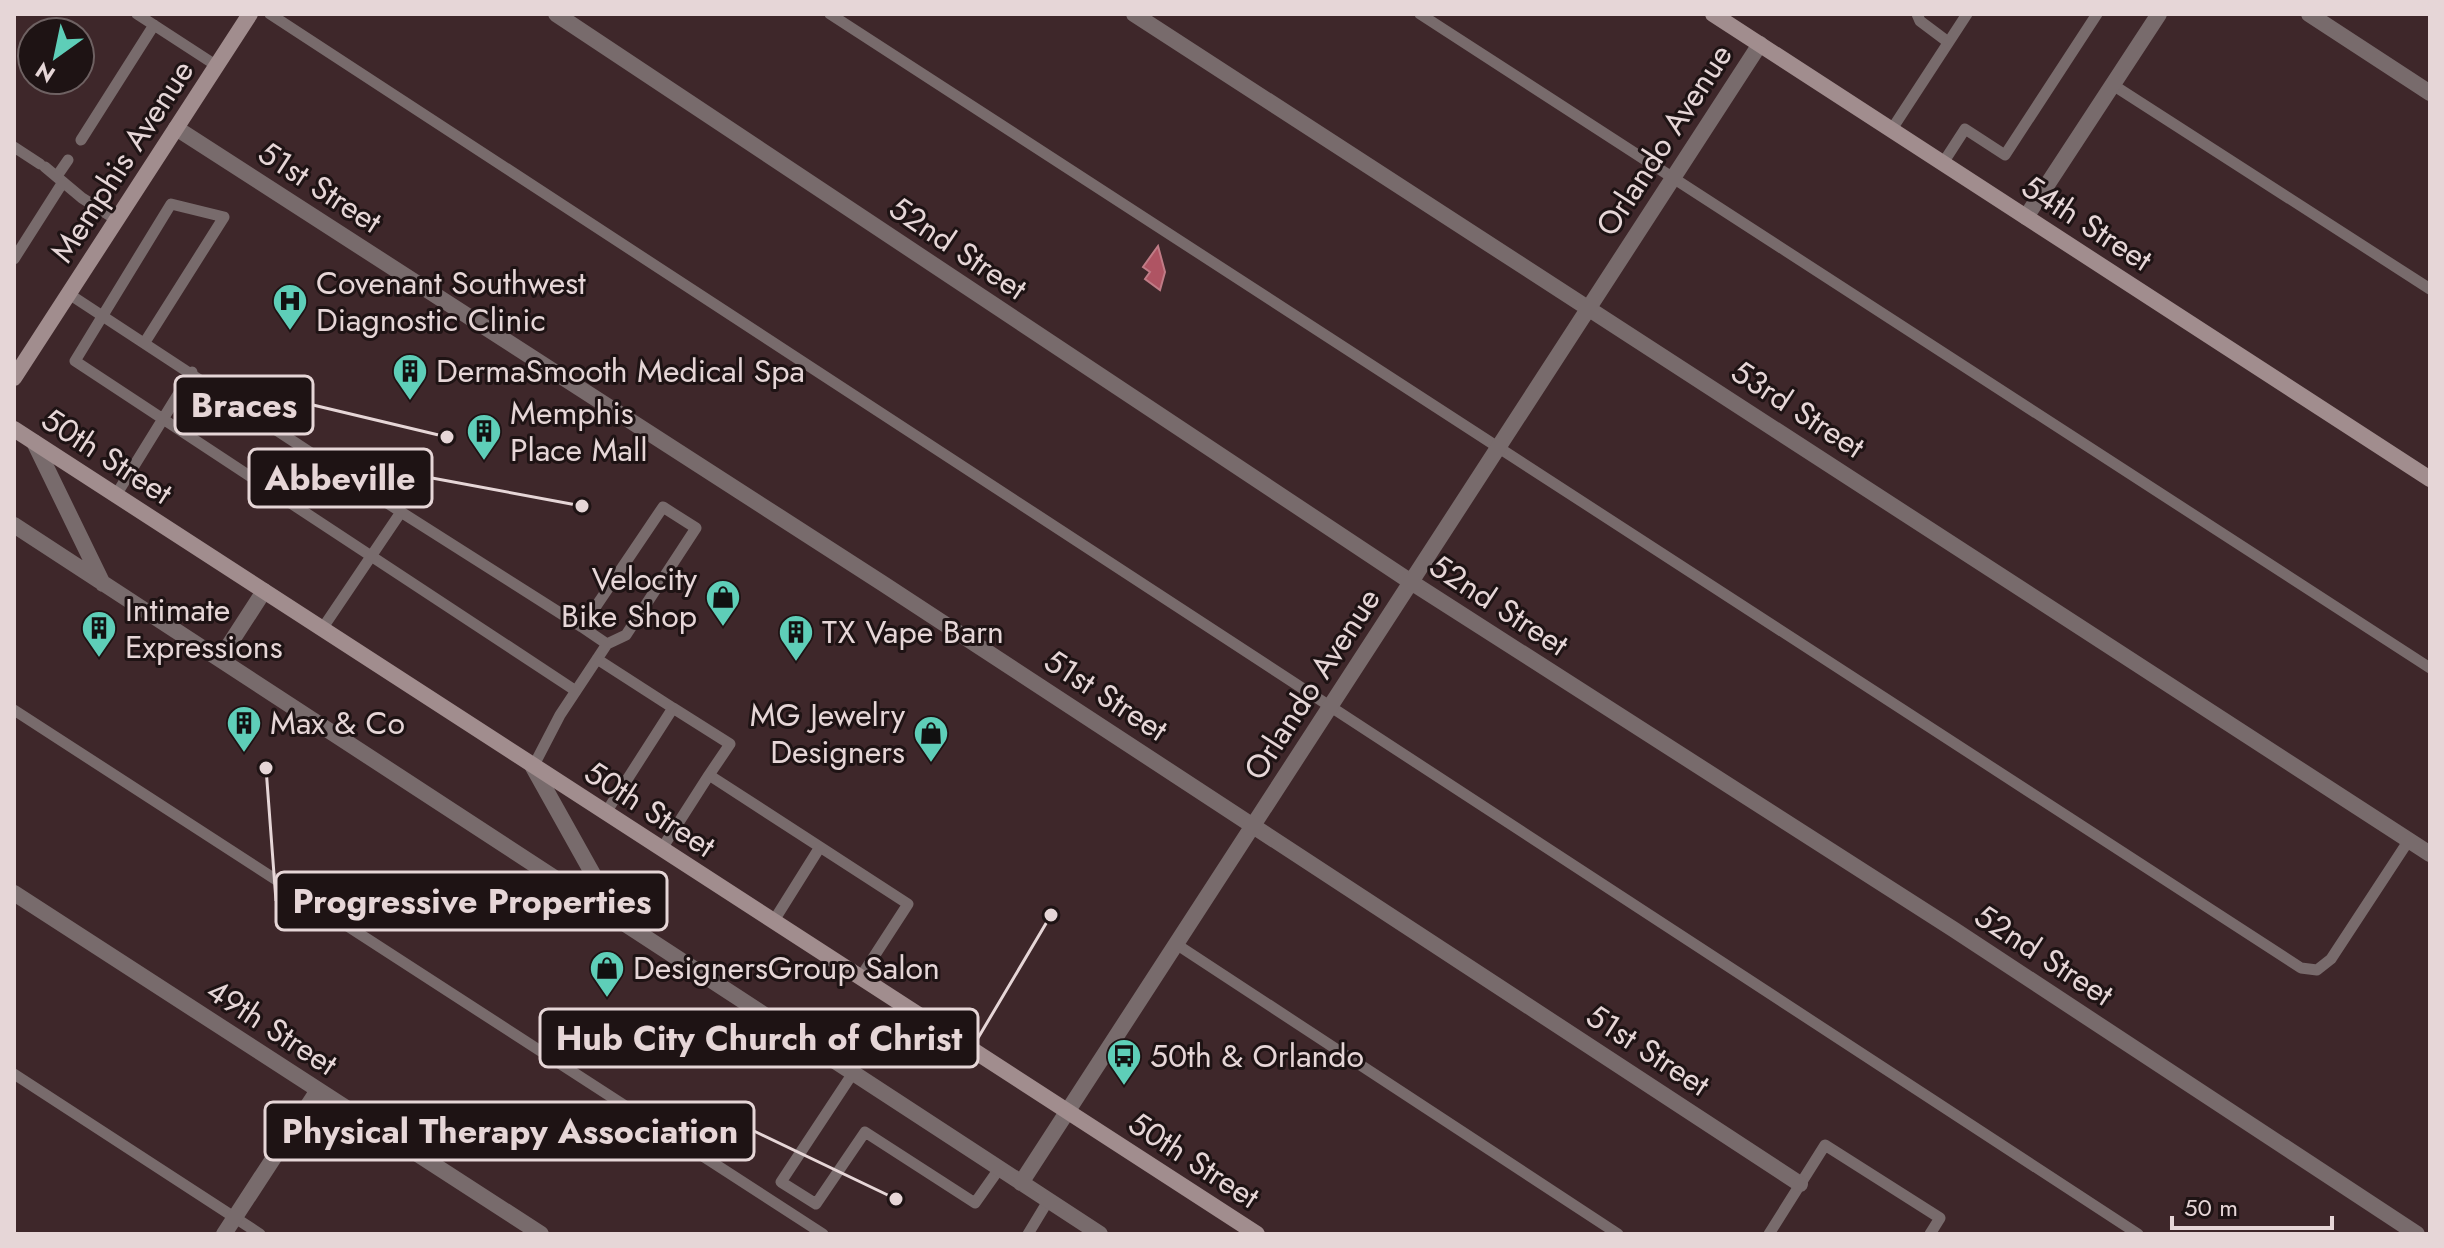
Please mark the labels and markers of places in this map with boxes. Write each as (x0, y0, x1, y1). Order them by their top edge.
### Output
place label: Covenant Southwest Diagnostic Clinic (316, 260, 586, 343)
hospital icon: Covenant Southwest Diagnostic Clinic (271, 282, 309, 332)
place label: DermaSmooth Medical Spa (436, 348, 805, 394)
building icon: DermaSmooth Medical Spa (391, 352, 429, 402)
callout: Braces (175, 376, 313, 434)
place label: Memphis Place Mall (510, 390, 648, 473)
building icon: Memphis Place Mall (465, 412, 503, 462)
callout: Abbeville (249, 449, 432, 507)
place label: Velocity Bike Shop (561, 556, 698, 639)
shop icon: Velocity Bike Shop (704, 578, 742, 628)
place label: Intimate Expressions (125, 587, 283, 670)
building icon: Intimate Expressions (80, 609, 118, 659)
place label: TX Vape Barn (822, 609, 1004, 655)
building icon: TX Vape Barn (777, 613, 815, 663)
place label: MG Jewelry Designers (750, 692, 906, 775)
place label: Max & Co (270, 700, 405, 746)
building icon: Max & Co (225, 704, 263, 754)
shop icon: MG Jewelry Designers (912, 714, 950, 764)
callout: Progressive Properties (276, 872, 667, 930)
place label: DesignersGroup Salon (633, 945, 940, 991)
shop icon: DesignersGroup Salon (588, 949, 626, 999)
callout: Hub City Church of Christ (540, 1009, 978, 1067)
place label: 50th & Orlando (1150, 1033, 1364, 1079)
bus stop icon: 50th & Orlando (1105, 1037, 1143, 1087)
callout: Physical Therapy Association (265, 1102, 754, 1160)

